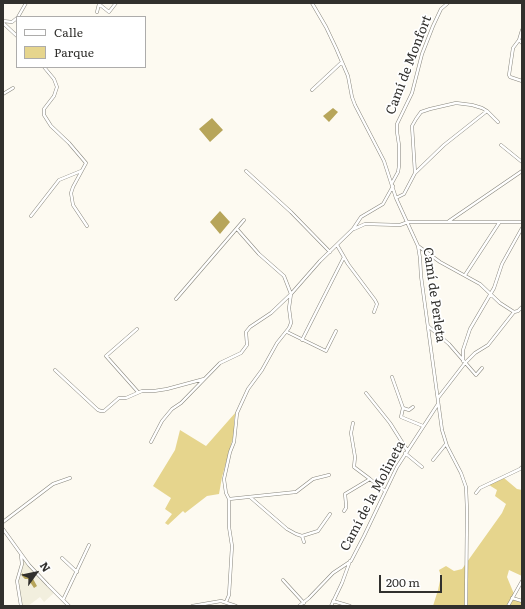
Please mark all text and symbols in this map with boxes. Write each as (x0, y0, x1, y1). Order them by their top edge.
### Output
street label: Camí de Monfort (383, 13, 435, 117)
legend (16, 16, 146, 68)
text: Calle (54, 23, 83, 41)
text: Parque (54, 43, 94, 61)
street label: Camí de Perleta (420, 246, 448, 344)
street label: Camí de la Molineta (337, 438, 409, 554)
north arrow (16, 553, 56, 593)
text: N (37, 558, 55, 575)
scale bar (381, 567, 444, 593)
text: 200 m (386, 573, 420, 591)

